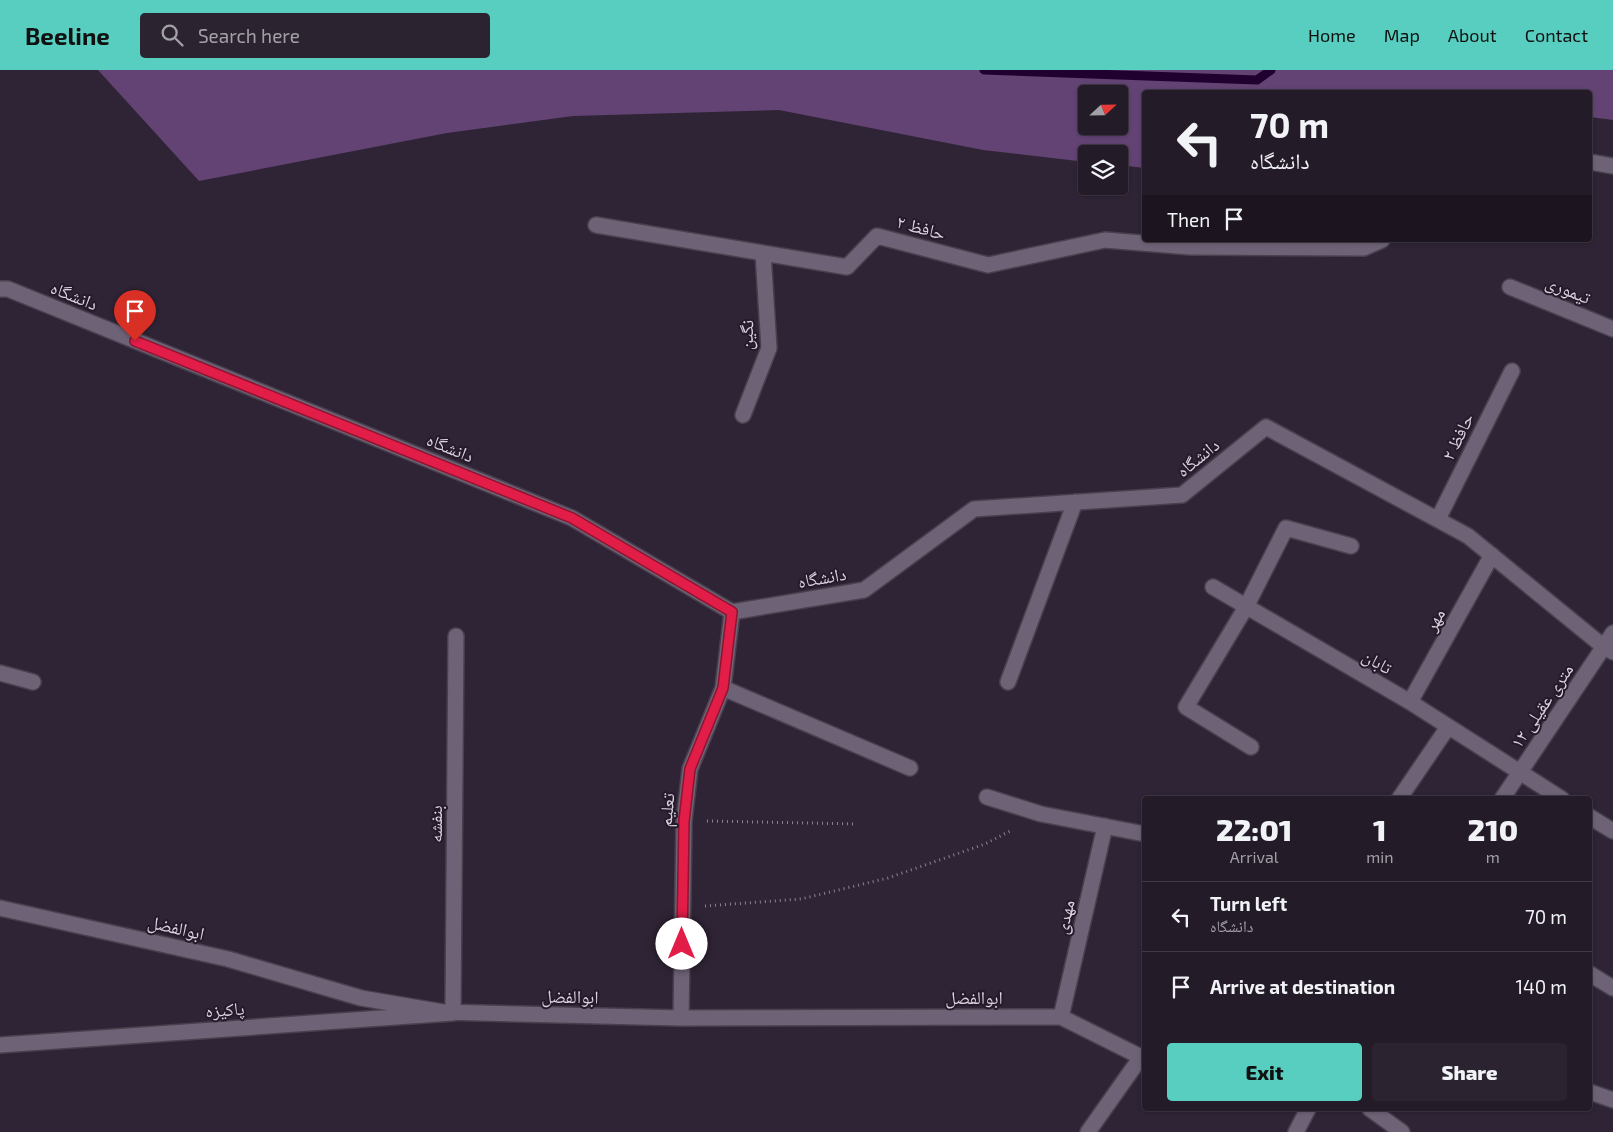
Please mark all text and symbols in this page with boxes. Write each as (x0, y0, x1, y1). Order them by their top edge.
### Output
search box (140, 13, 490, 58)
text: Beeline (25, 21, 110, 50)
icon: search (158, 21, 186, 49)
text: Search here (198, 24, 300, 47)
text: Home (1308, 24, 1356, 46)
text: Map (1384, 24, 1420, 46)
text: About (1448, 24, 1497, 46)
text: Contact (1525, 24, 1588, 46)
north arrow (1078, 85, 1128, 135)
map controls (1078, 85, 1128, 195)
text: 70 m (1250, 103, 1329, 145)
icon: left (1167, 110, 1232, 175)
button: layers (1078, 145, 1128, 195)
text: دانشگاه (1250, 147, 1310, 173)
icon: arrive (1220, 205, 1248, 233)
text: Then (1167, 208, 1210, 231)
street label: حافظ ۲ (894, 210, 948, 244)
street label: تیموری (1542, 270, 1594, 309)
street label: دانشگاه (48, 276, 101, 314)
pin (114, 290, 156, 341)
icon: arrive (121, 297, 149, 325)
street label: نگین (734, 319, 759, 350)
street label: حافظ ۲ (1436, 409, 1478, 464)
street label: دانشگاه (424, 428, 477, 466)
street label: دانشگاه (1171, 433, 1223, 481)
street label: دانشگاه (796, 562, 848, 592)
street label: مهر (1419, 604, 1449, 635)
street label: تابان (1358, 644, 1396, 679)
street label: ۱۲ متری عقیلی (1505, 659, 1578, 752)
street label: تعلیم (654, 792, 680, 828)
street label: بنفشه (424, 805, 447, 843)
text: 22:01 (1216, 811, 1292, 847)
text: 1 (1373, 811, 1387, 847)
text: 210 (1467, 811, 1518, 847)
text: Arrival (1230, 847, 1278, 866)
text: min (1366, 847, 1394, 866)
text: m (1486, 847, 1500, 866)
text: Turn left (1210, 892, 1287, 915)
street label: مهدی (1049, 897, 1080, 936)
icon: left (1167, 903, 1195, 931)
text: 70 m (1525, 905, 1567, 928)
street label: ابوالفضل (146, 910, 207, 945)
text: دانشگاه (1210, 916, 1253, 935)
position arrow (655, 917, 707, 969)
icon: arrive (1167, 973, 1195, 1001)
text: Arrive at destination (1210, 975, 1395, 998)
text: 140 m (1515, 975, 1567, 998)
street label: ابوالفضل (541, 985, 599, 1008)
street label: ابوالفضل (945, 986, 1003, 1009)
street label: پاکیزه (205, 997, 245, 1022)
button: Exit (1167, 1043, 1362, 1101)
button: Share (1372, 1043, 1567, 1101)

